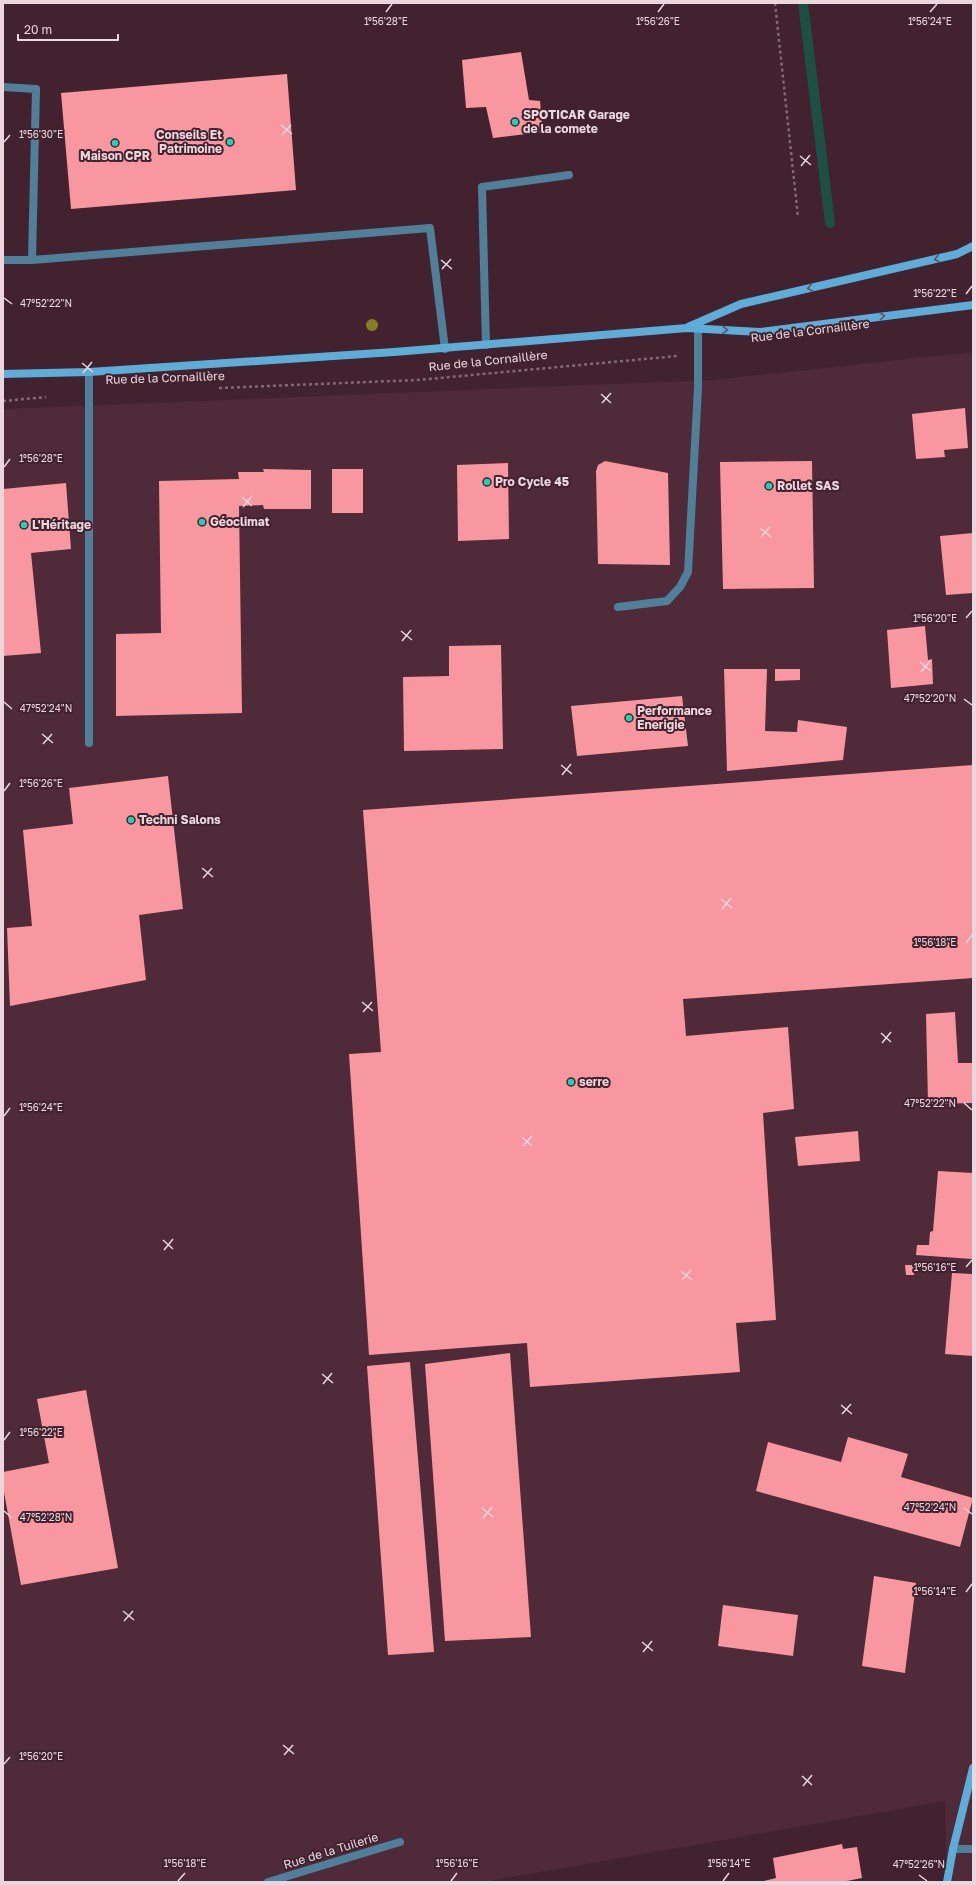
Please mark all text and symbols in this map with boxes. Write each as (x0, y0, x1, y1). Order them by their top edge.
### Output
text: 1°56'28"E (364, 15, 408, 27)
text: 1°56'26"E (636, 15, 680, 27)
text: 1°56'24"E (908, 15, 952, 27)
scale bar (18, 16, 118, 42)
text: 20 m (24, 22, 52, 37)
place label: SPOTICAR Garage de la comete (523, 107, 630, 136)
marker: SPOTICAR Garage de la comete (510, 117, 520, 127)
place label: Conseils Et Patrimoine (156, 127, 222, 156)
text: 1°56'30"E (19, 128, 63, 140)
marker: Conseils Et Patrimoine (225, 137, 235, 147)
marker: Maison CPR (110, 138, 120, 148)
place label: Maison CPR (80, 148, 150, 163)
one-way arrow (934, 254, 940, 262)
one-way arrow (807, 284, 813, 292)
text: 1°56'22"E (913, 287, 957, 299)
text: 47°52'22"N (20, 297, 72, 309)
one-way arrow (879, 312, 885, 321)
street label: Rue de la Cornaillère (750, 316, 870, 345)
one-way arrow (722, 325, 728, 334)
street label: Rue de la Cornaillère (428, 347, 548, 374)
street label: Rue de la Cornaillère (105, 368, 225, 387)
text: 1°56'28"E (19, 452, 63, 464)
place label: Pro Cycle 45 (495, 474, 569, 489)
marker: Pro Cycle 45 (482, 477, 492, 487)
place label: Rollet SAS (777, 478, 840, 493)
marker: Rollet SAS (764, 481, 774, 491)
place label: Géoclimat (210, 514, 270, 529)
place label: L'Héritage (32, 517, 91, 532)
marker: Géoclimat (197, 517, 207, 527)
marker: L'Héritage (19, 520, 29, 530)
text: 1°56'20"E (913, 612, 957, 624)
text: 47°52'20"N (904, 692, 956, 704)
text: 47°52'24"N (20, 702, 72, 714)
place label: Performance Enerigie (637, 703, 712, 732)
marker: Performance Enerigie (624, 713, 634, 723)
text: 1°56'26"E (19, 777, 63, 789)
place label: Techni Salons (139, 812, 221, 827)
marker: Techni Salons (126, 815, 136, 825)
text: 1°56'18"E (914, 936, 956, 948)
place label: serre (579, 1074, 609, 1089)
marker: serre (566, 1077, 576, 1087)
text: 47°52'22"N (904, 1097, 956, 1109)
text: 1°56'24"E (19, 1101, 63, 1113)
text: 1°56'16"E (914, 1261, 956, 1273)
text: 1°56'22"E (19, 1426, 63, 1438)
text: 47°52'24"N (904, 1501, 956, 1513)
text: 47°52'28"N (20, 1511, 72, 1523)
text: 1°56'14"E (914, 1585, 956, 1597)
text: 1°56'20"E (19, 1750, 63, 1762)
street label: Rue de la Tuilerie (282, 1829, 380, 1872)
text: 1°56'18"E (164, 1857, 206, 1869)
text: 1°56'16"E (436, 1857, 478, 1869)
text: 1°56'14"E (708, 1857, 750, 1869)
text: 47°52'26"N (893, 1858, 945, 1870)

